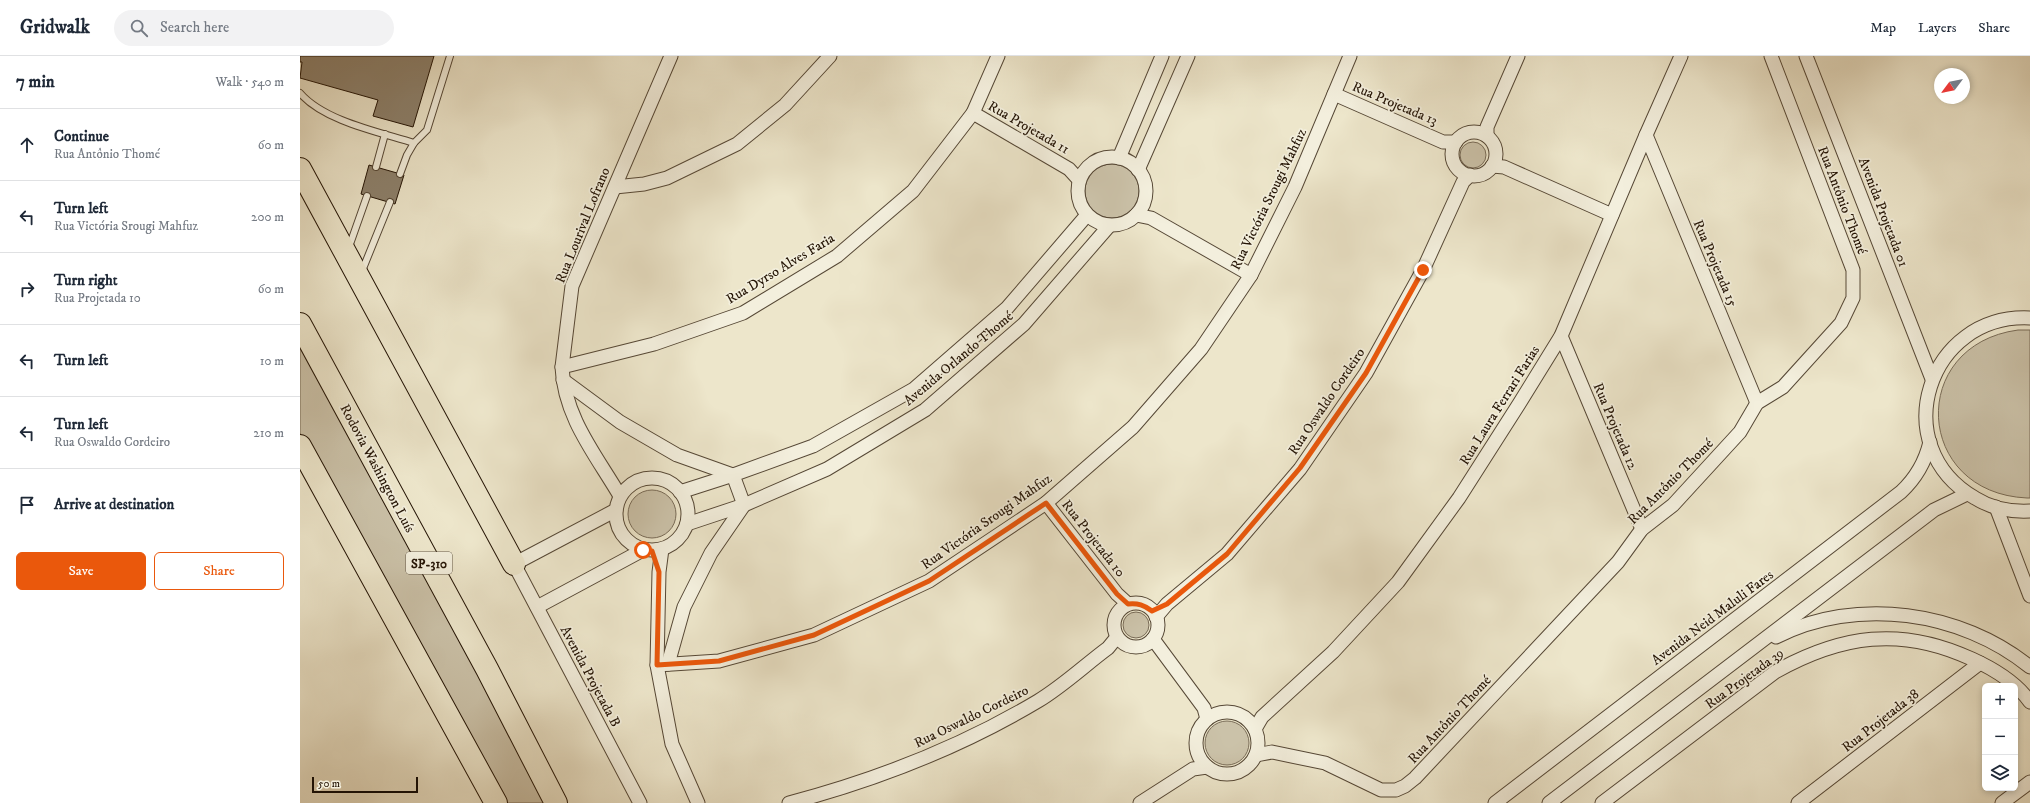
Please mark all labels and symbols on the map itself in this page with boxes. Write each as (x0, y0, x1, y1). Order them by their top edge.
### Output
north arrow (1934, 68, 1970, 104)
street label: Rua Projetada 13 (1349, 78, 1440, 130)
street label: Rua Projetada 11 (985, 97, 1072, 158)
street label: Rua Victória Srougi Mahfuz (1227, 126, 1311, 273)
street label: Rua Antônio Thomé (1813, 144, 1871, 257)
street label: Avenida Projetada 01 (1854, 155, 1912, 270)
street label: Rua Lourival Lofrano (551, 165, 614, 286)
street label: Rua Projetada 15 (1689, 217, 1741, 310)
street label: Rua Dyrso Alves Faria (723, 229, 838, 308)
route end (1414, 261, 1432, 279)
street label: Avenida Orlando Thomé (900, 307, 1017, 410)
street label: Rua Laura Ferrari Farias (1456, 342, 1544, 469)
street label: Rua Oswaldo Cordeiro (1284, 345, 1369, 458)
street label: Rua Projetada 12 (1589, 380, 1642, 473)
street label: Rodovia Washington Luís (336, 401, 419, 536)
street label: Rua Antônio Thomé (1624, 435, 1718, 528)
street label: Rua Victória Srougi Mahfuz (918, 470, 1055, 574)
street label: Rua Projetada 10 (1057, 496, 1129, 581)
route start (634, 541, 652, 559)
road number: SP-310 (406, 552, 452, 574)
street label: Avenida Neid Maluli Fares (1648, 566, 1777, 670)
street label: Avenida Projetada B (556, 623, 624, 730)
street label: Rua Projetada 39 (1702, 644, 1787, 713)
street label: Rua Antônio Thomé (1404, 672, 1495, 768)
street label: Rua Oswaldo Cordeiro (911, 681, 1032, 752)
street label: Rua Projetada 38 (1838, 685, 1923, 756)
scale bar (312, 775, 418, 794)

